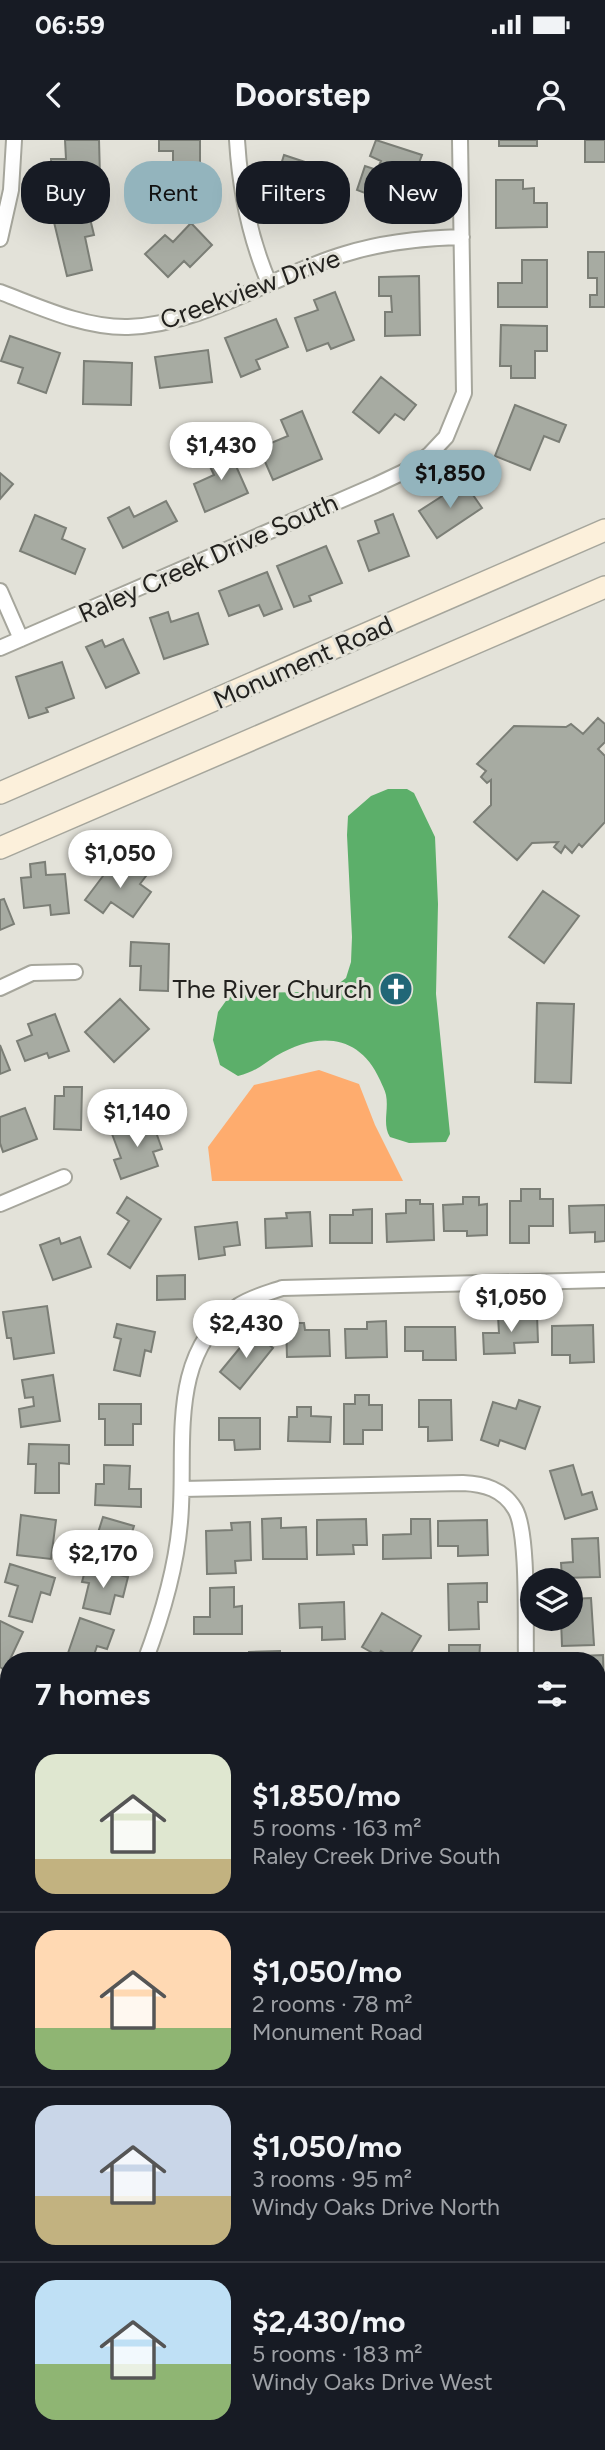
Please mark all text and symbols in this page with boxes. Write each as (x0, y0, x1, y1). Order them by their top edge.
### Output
text: 06:59 (35, 9, 105, 41)
icon: back (35, 76, 73, 114)
text: Doorstep (234, 76, 371, 114)
icon: person (532, 76, 570, 114)
chip: Buy (21, 161, 110, 224)
chip: Rent (124, 161, 222, 224)
chip: Filters (236, 161, 350, 224)
chip: New (364, 161, 462, 224)
street label: Creekview Drive (156, 242, 344, 336)
pin: $1,430 (164, 422, 278, 482)
text: $1,430 (186, 431, 256, 459)
pin: $1,850 (393, 450, 507, 510)
text: $1,850 (415, 459, 485, 487)
street label: Raley Creek Drive South (73, 486, 343, 630)
street label: Monument Road (208, 608, 398, 716)
pin: $1,050 (63, 830, 177, 890)
text: $1,050 (84, 839, 156, 867)
church icon: The River Church (377, 970, 415, 1008)
place label: The River Church (172, 973, 372, 1005)
pin: $1,140 (80, 1090, 194, 1149)
text: $1,140 (103, 1098, 171, 1126)
pin: $1,050 (454, 1274, 568, 1334)
text: $1,050 (475, 1283, 547, 1311)
pin: $2,430 (189, 1300, 303, 1360)
text: $2,430 (209, 1309, 283, 1337)
pin: $2,170 (46, 1530, 160, 1590)
text: $2,170 (68, 1539, 138, 1567)
map controls (520, 1568, 583, 1631)
button: layers (520, 1568, 583, 1631)
icon: filters (533, 1675, 571, 1713)
text: 7 homes (35, 1676, 150, 1713)
text: $1,850/mo (252, 1777, 401, 1814)
icon: home (91, 1782, 175, 1866)
text: 5 rooms · 163 m² (252, 1814, 421, 1842)
text: Raley Creek Drive South (252, 1842, 500, 1870)
text: $1,050/mo (252, 1953, 402, 1990)
icon: home (91, 1958, 175, 2042)
text: 2 rooms · 78 m² (252, 1990, 413, 2018)
text: Monument Road (252, 2018, 423, 2046)
text: $1,050/mo (252, 2128, 402, 2165)
icon: home (91, 2133, 175, 2217)
text: 3 rooms · 95 m² (252, 2165, 412, 2193)
text: Windy Oaks Drive North (252, 2193, 500, 2221)
text: $2,430/mo (252, 2303, 405, 2340)
icon: home (91, 2308, 175, 2392)
text: 5 rooms · 183 m² (252, 2340, 423, 2368)
text: Windy Oaks Drive West (252, 2368, 493, 2396)

